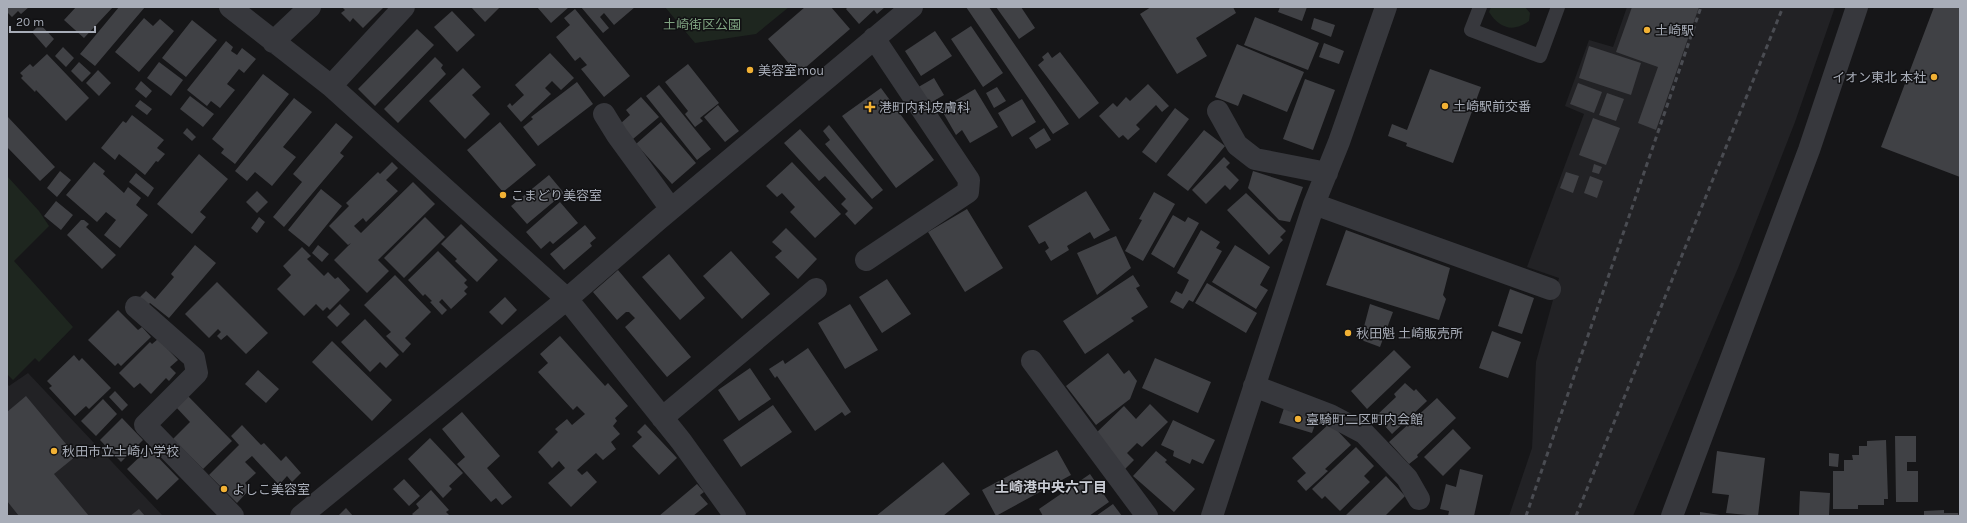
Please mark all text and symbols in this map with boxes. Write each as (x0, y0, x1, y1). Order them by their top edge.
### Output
scale bar (10, 8, 95, 34)
text: 20 m (16, 15, 44, 29)
park label: 土崎街区公園 (663, 17, 741, 32)
place label: 土崎駅 (1655, 23, 1694, 38)
marker: 土崎駅 (1642, 25, 1652, 35)
place label: 美容室mou (758, 63, 824, 78)
marker: 美容室mou (745, 65, 755, 75)
place label: イオン東北 本社 (1832, 70, 1926, 85)
marker: イオン東北 本社 (1929, 72, 1939, 82)
place label: 土崎駅前交番 (1453, 99, 1531, 114)
place label: 港町内科皮膚科 (879, 100, 970, 115)
marker: 港町内科皮膚科 (864, 101, 876, 113)
marker: 土崎駅前交番 (1440, 101, 1450, 111)
place label: こまどり美容室 (511, 188, 602, 203)
marker: こまどり美容室 (498, 190, 508, 200)
place label: 秋田魁 土崎販売所 (1356, 326, 1463, 341)
marker: 秋田魁 土崎販売所 (1343, 328, 1353, 338)
place label: 臺騎町二区町内会館 (1306, 412, 1423, 427)
marker: 臺騎町二区町内会館 (1293, 414, 1303, 424)
place label: 秋田市立土崎小学校 (62, 444, 179, 459)
marker: 秋田市立土崎小学校 (49, 446, 59, 456)
district label: 土崎港中央六丁目 (995, 479, 1107, 496)
place label: よしこ美容室 (232, 482, 310, 497)
marker: よしこ美容室 (219, 484, 229, 494)

